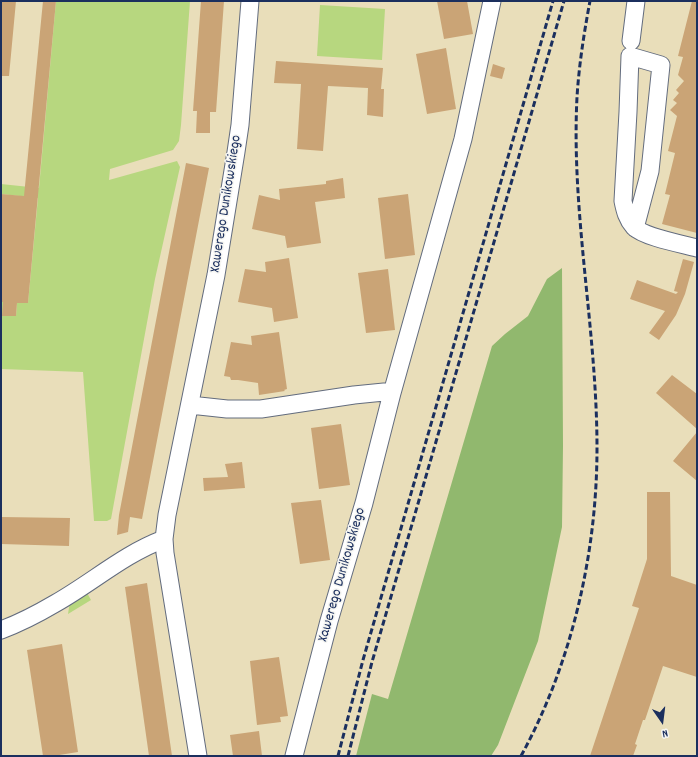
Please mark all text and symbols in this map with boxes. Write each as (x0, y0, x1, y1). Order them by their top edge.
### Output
street label: Xawerego Dunikowskiego (207, 134, 247, 274)
street label: Xawerego Dunikowskiego (315, 506, 371, 644)
north arrow (642, 701, 682, 741)
text: N (660, 724, 669, 741)

